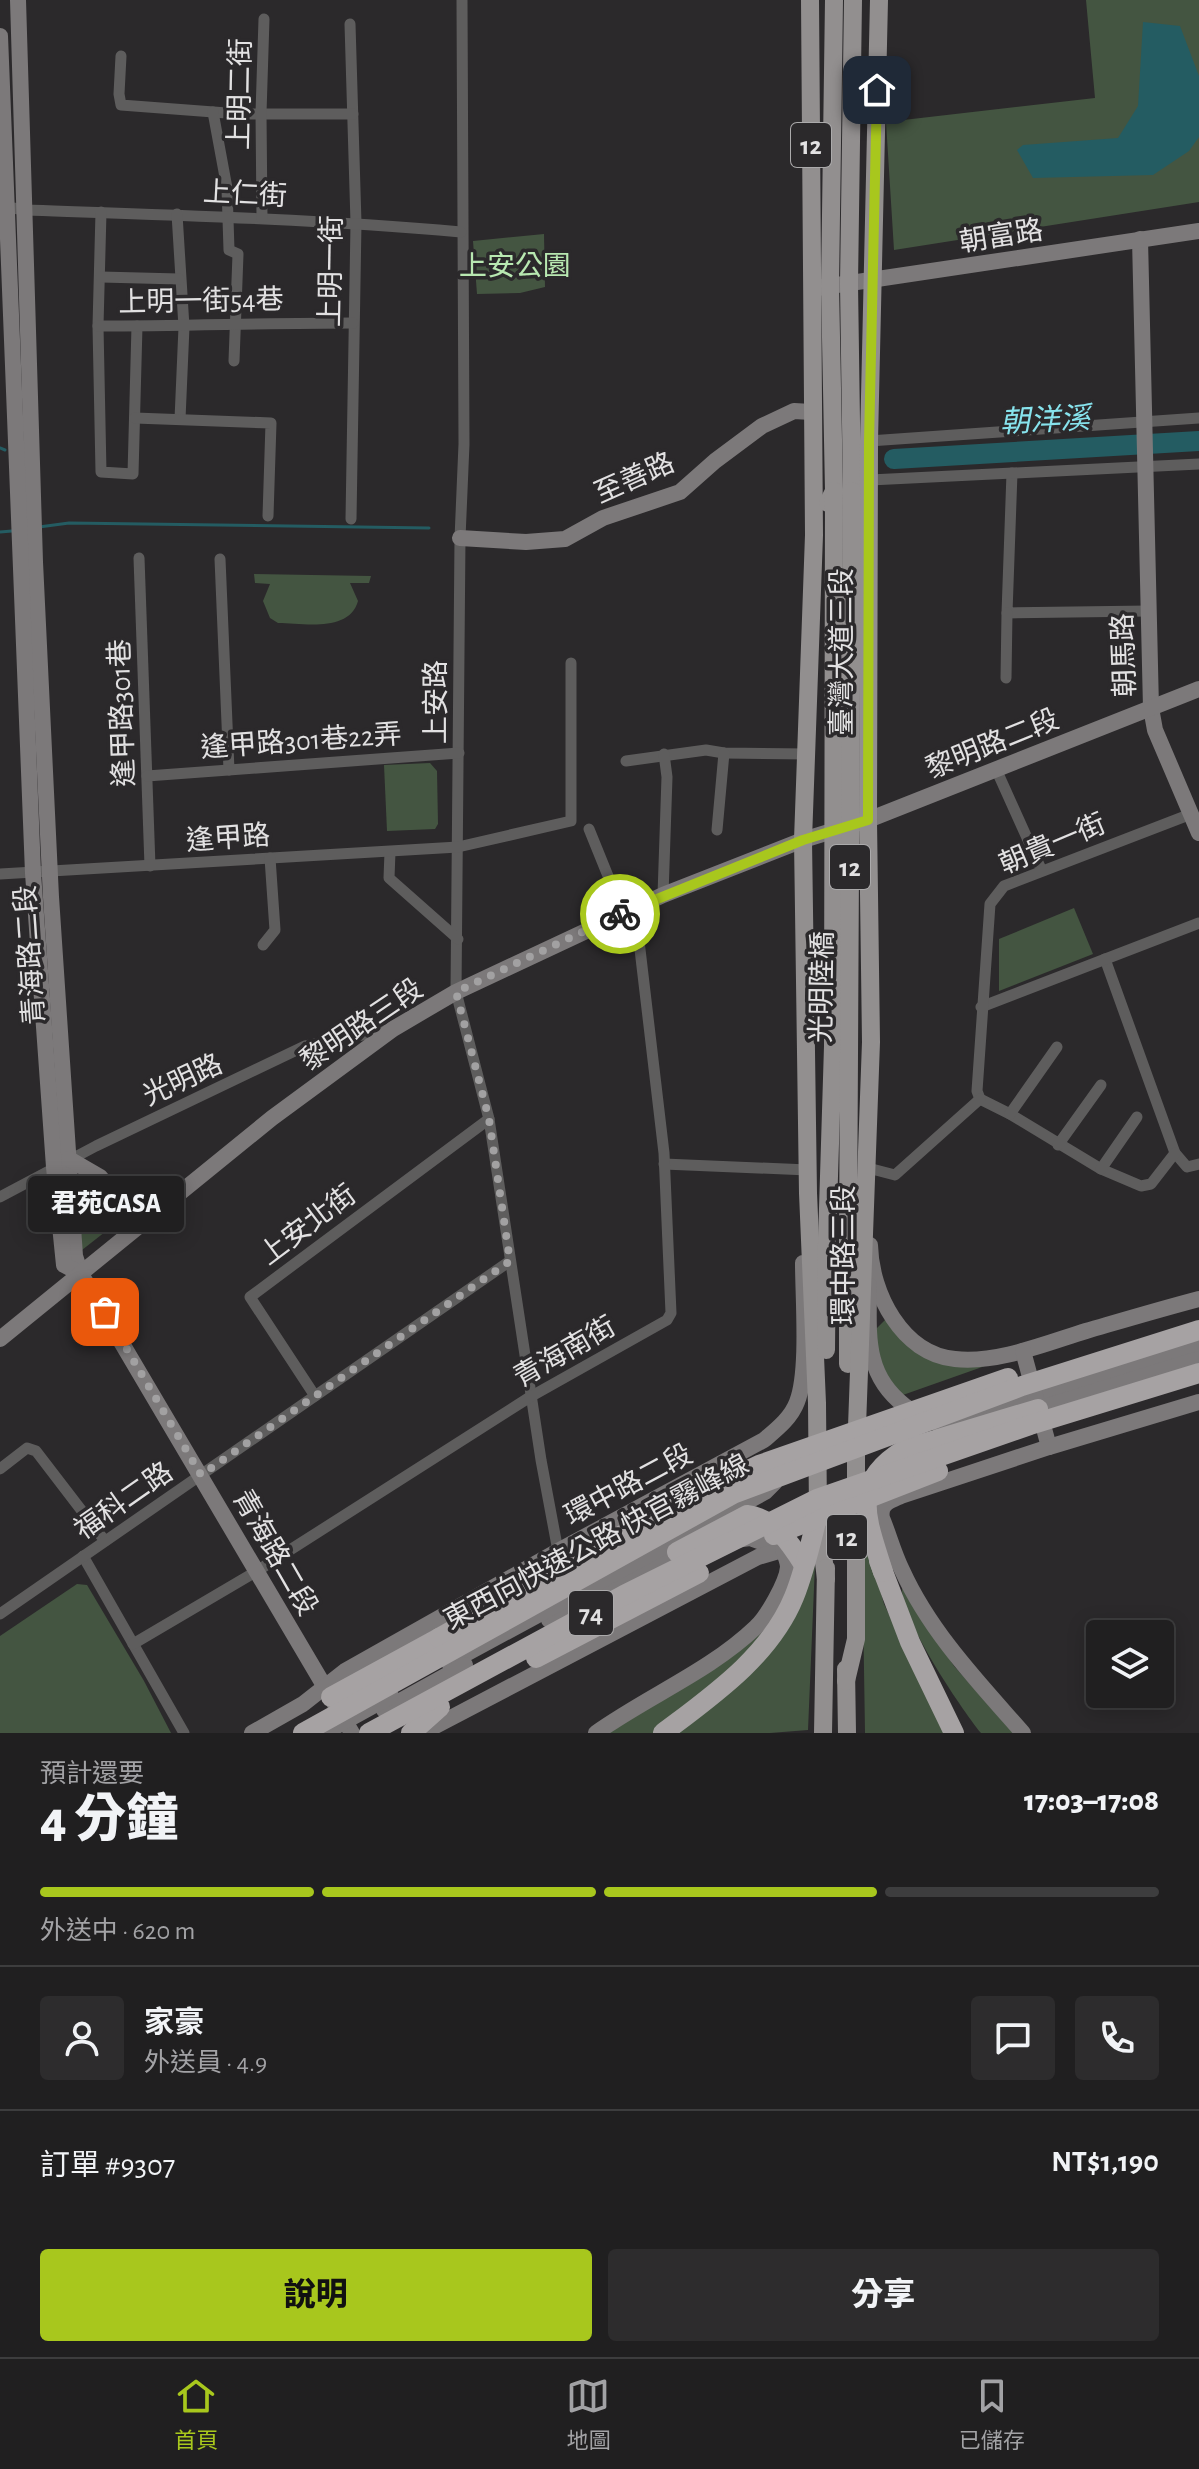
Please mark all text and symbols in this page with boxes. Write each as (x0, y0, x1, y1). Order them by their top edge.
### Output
street label: 上明二街 (224, 38, 256, 150)
pin (843, 56, 911, 124)
icon: home (855, 68, 899, 112)
road number: 12 (791, 123, 831, 167)
street label: 上仁街 (202, 177, 288, 211)
street label: 上明一街 (315, 215, 347, 327)
street label: 朝富路 (957, 215, 1045, 257)
park label: 上安公園 (459, 251, 571, 281)
street label: 上明一街54巷 (118, 285, 284, 317)
water label: 朝洋溪 (999, 401, 1095, 438)
street label: 至善路 (590, 447, 679, 509)
street label: 臺灣大道三段 (827, 568, 857, 736)
street label: 朝馬路 (1108, 612, 1140, 697)
street label: 逢甲路301巷 (104, 639, 140, 787)
street label: 上安路 (421, 660, 451, 744)
street label: 黎明路二段 (922, 704, 1063, 784)
street label: 逢甲路301巷22弄 (200, 719, 403, 763)
street label: 朝貴一街 (995, 808, 1110, 880)
street label: 逢甲路 (185, 820, 271, 856)
road number: 12 (830, 845, 870, 889)
courier (580, 874, 660, 954)
street label: 青海路二段 (10, 884, 50, 1026)
icon: bike (598, 892, 642, 936)
street label: 光明陸橋 (806, 931, 838, 1043)
street label: 黎明路三段 (295, 973, 428, 1076)
street label: 光明路 (138, 1049, 227, 1111)
callout: 君苑CASA (27, 1176, 183, 1232)
street label: 上安北街 (254, 1179, 361, 1270)
street label: 環中路三段 (829, 1185, 859, 1325)
text: 君苑CASA (51, 1191, 161, 1217)
pin (71, 1278, 139, 1346)
icon: bag (83, 1290, 127, 1334)
street label: 青海南街 (508, 1311, 621, 1393)
street label: 環中路二段 (560, 1439, 697, 1531)
street label: 東西向快速公路 快官霧峰線 (439, 1449, 754, 1635)
street label: 福科二路 (69, 1456, 178, 1545)
street label: 青海路二段 (227, 1484, 323, 1621)
road number: 12 (827, 1515, 867, 1559)
road number: 74 (569, 1591, 613, 1635)
map controls (1086, 1620, 1174, 1708)
button: layers (1086, 1620, 1174, 1708)
text: 預計還要 (40, 1761, 144, 1787)
text: 17:03–17:08 (1024, 1786, 1159, 1816)
text: 4 分鐘 (40, 1794, 178, 1846)
text: 外送中 · 620 m (40, 1918, 195, 1944)
button: person (40, 1996, 124, 2080)
button: chat (971, 1996, 1055, 2080)
button: phone (1075, 1996, 1159, 2080)
text: 家豪 (144, 2008, 204, 2038)
text: 外送員 · 4.9 (144, 2050, 267, 2076)
text: NT$1,190 (1051, 2147, 1159, 2177)
text: 訂單 #9307 (40, 2151, 175, 2181)
button: 說明 (40, 2249, 592, 2341)
button: 分享 (608, 2249, 1159, 2341)
tab: 首頁 (174, 2374, 218, 2454)
tab: 地圖 (566, 2374, 611, 2454)
tab: 已儲存 (959, 2374, 1025, 2454)

